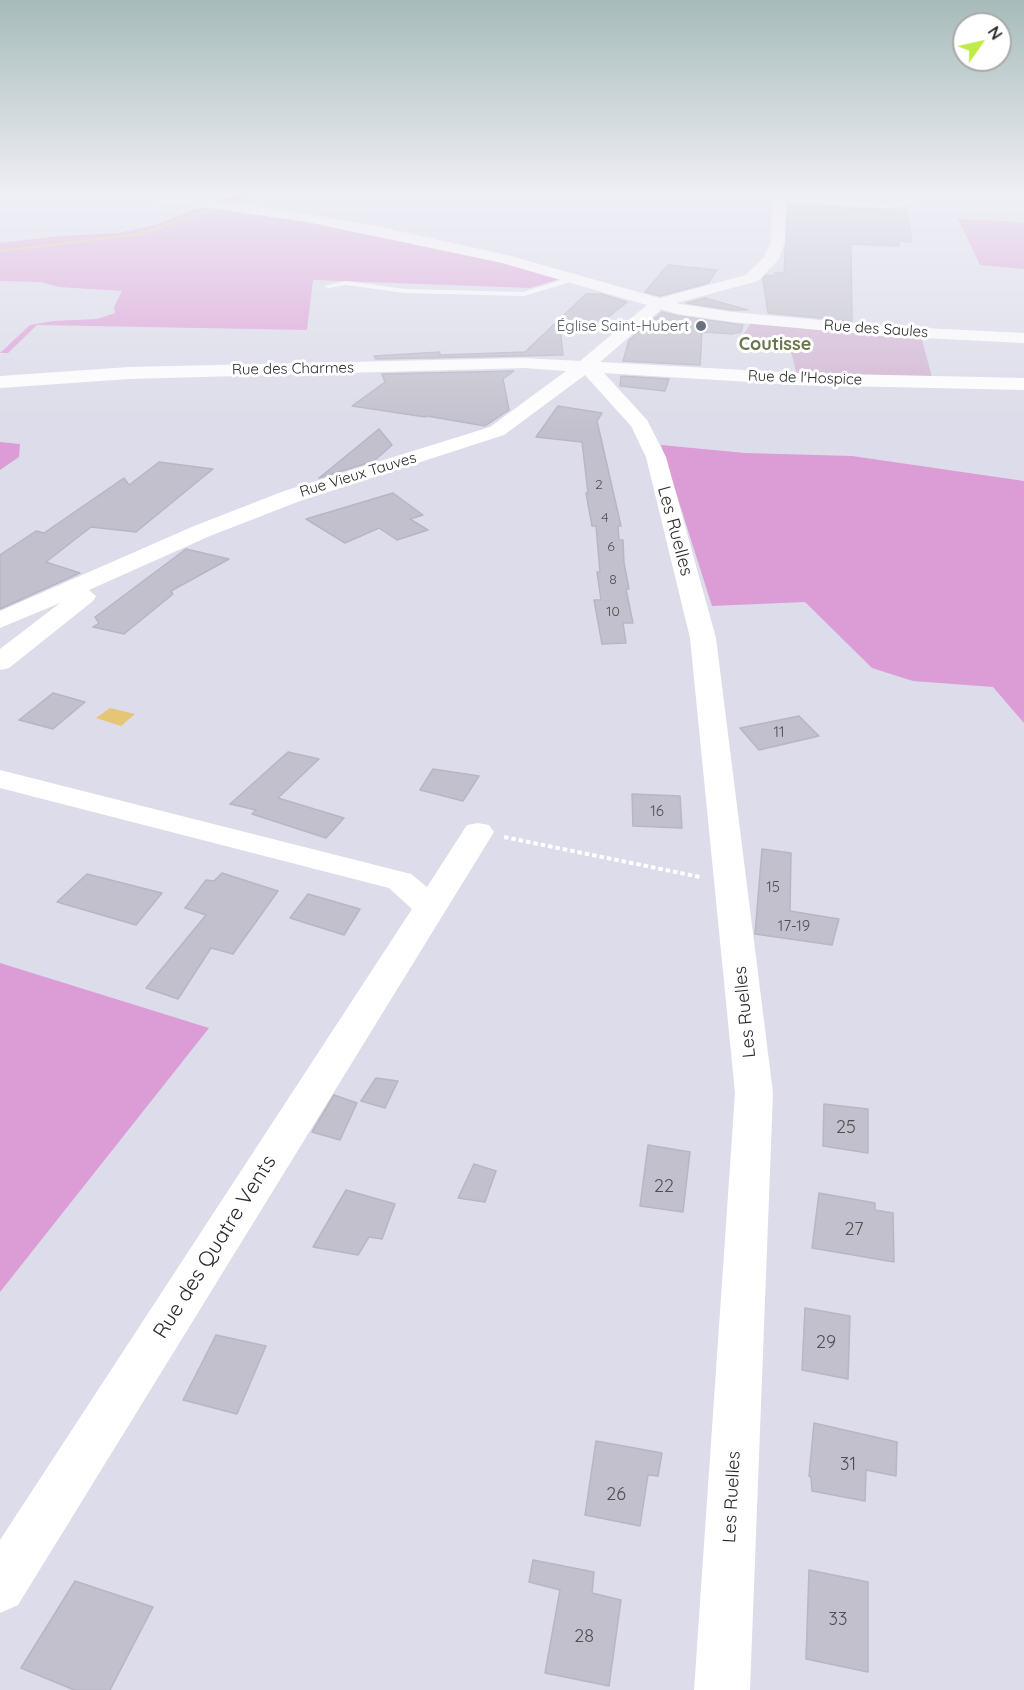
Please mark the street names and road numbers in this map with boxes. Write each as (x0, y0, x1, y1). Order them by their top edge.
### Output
street label: Rue des Saules (823, 316, 929, 342)
street label: Rue des Charmes (232, 359, 354, 379)
street label: Rue de l'Hospice (747, 367, 863, 389)
street label: Rue Vieux Tauves (298, 449, 418, 501)
street label: Les Ruelles (653, 484, 697, 578)
street label: Les Ruelles (729, 965, 761, 1059)
street label: Rue des Quatre Vents (148, 1151, 282, 1343)
street label: Les Ruelles (719, 1450, 745, 1544)

